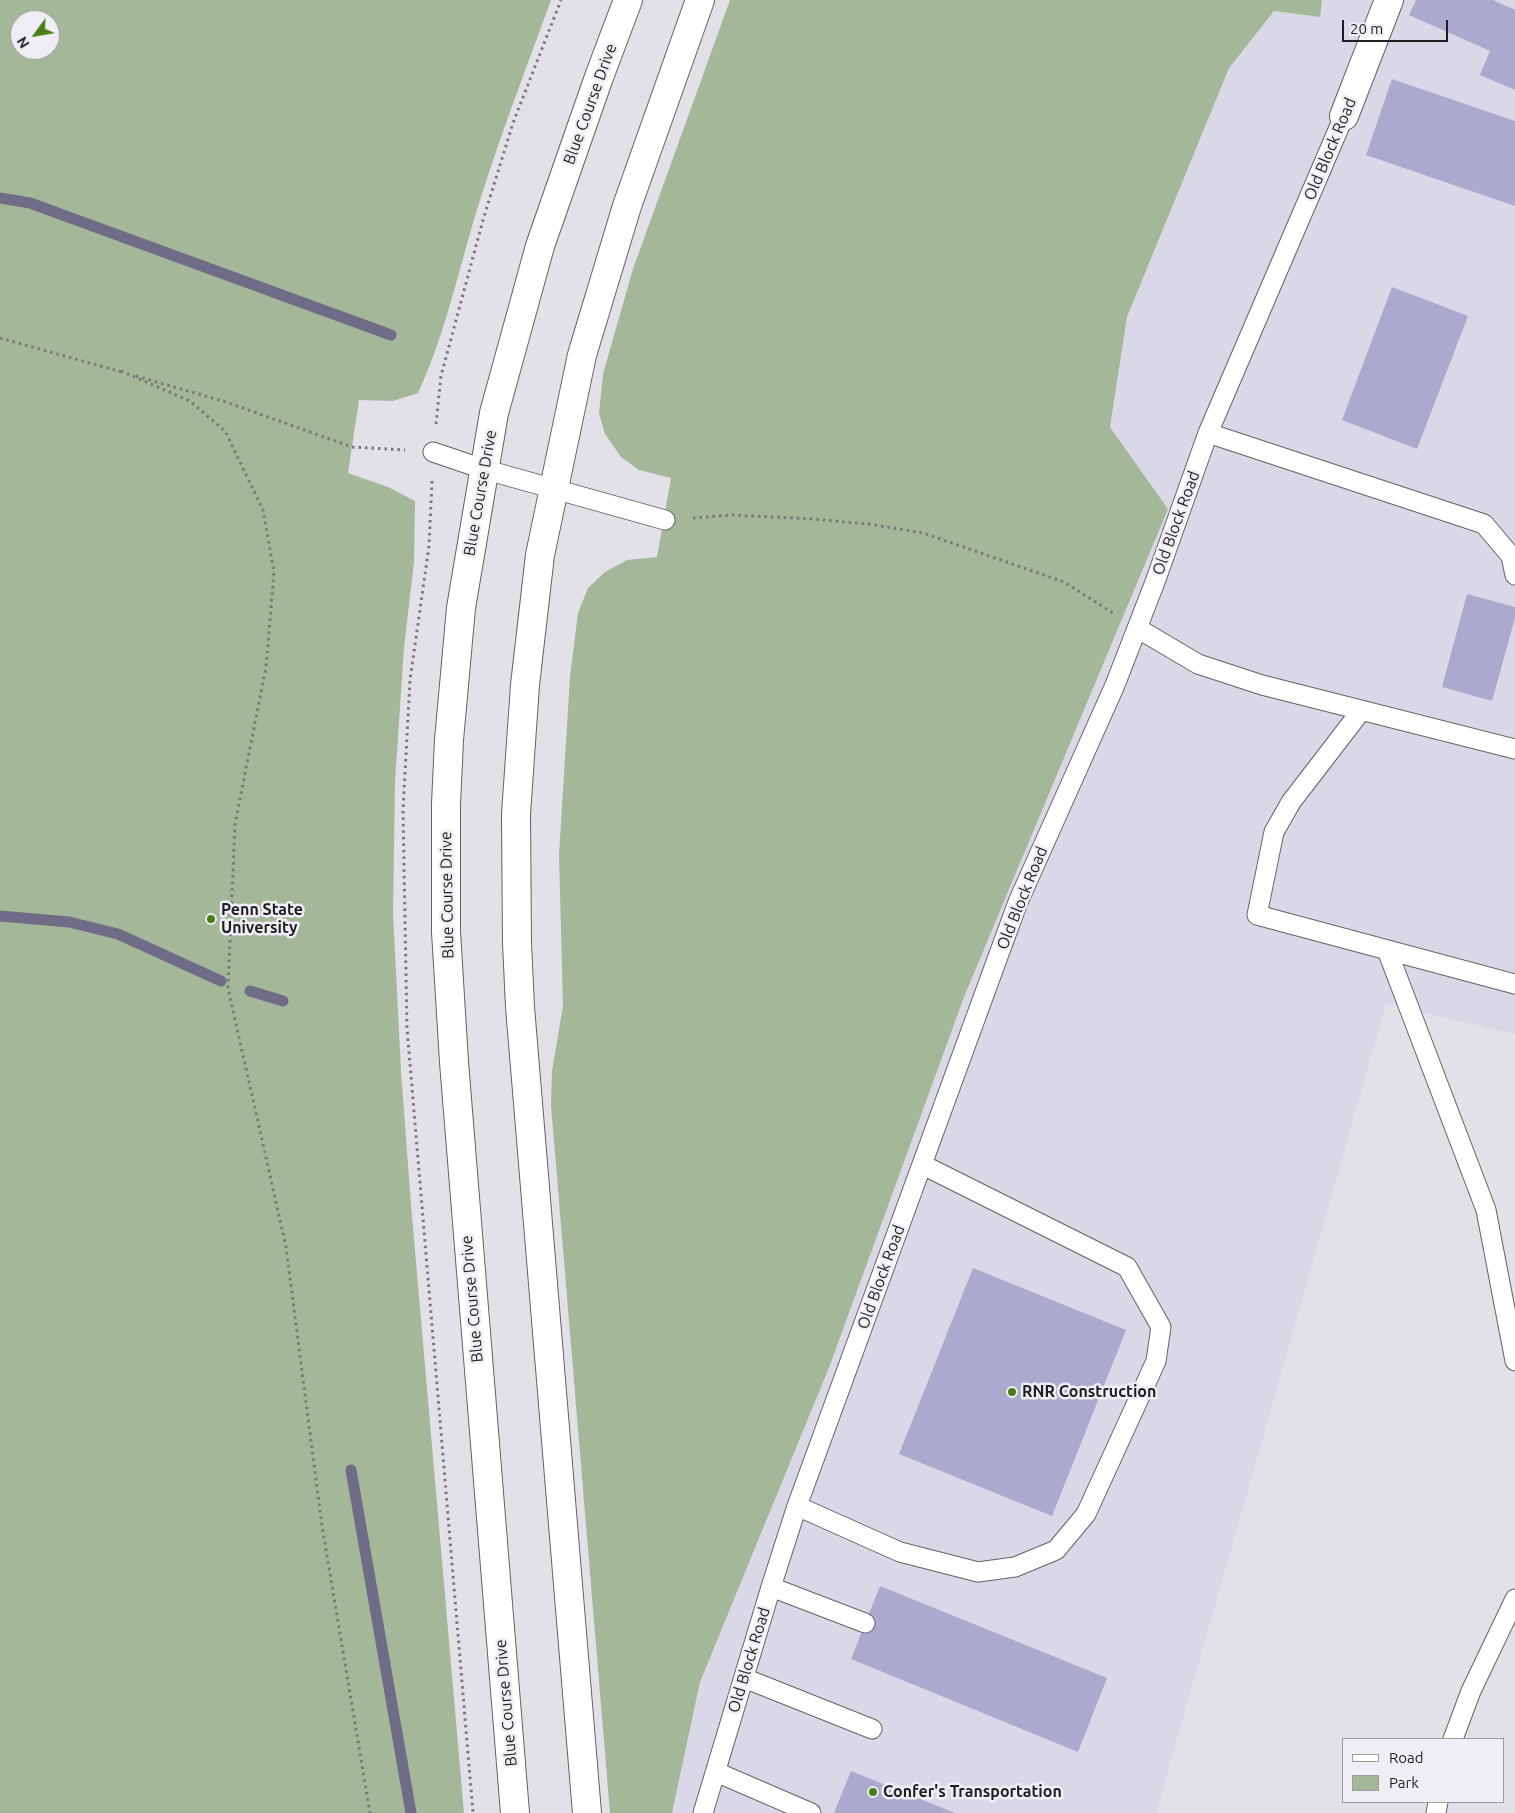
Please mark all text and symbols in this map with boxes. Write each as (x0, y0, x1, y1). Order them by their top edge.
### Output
north arrow (10, 10, 60, 60)
scale bar (1345, 10, 1451, 42)
text: 20 m (1350, 20, 1383, 37)
text: N (14, 34, 33, 51)
street label: Blue Course Drive (559, 41, 621, 167)
street label: Old Block Road (1300, 95, 1360, 203)
street label: Blue Course Drive (459, 429, 501, 557)
street label: Old Block Road (1148, 468, 1204, 578)
street label: Blue Course Drive (436, 831, 458, 959)
street label: Old Block Road (993, 844, 1051, 952)
place label: Penn State University (221, 900, 303, 938)
marker: Penn State University (205, 913, 217, 925)
street label: Old Block Road (853, 1222, 909, 1332)
street label: Blue Course Drive (457, 1235, 487, 1363)
place label: RNR Construction (1022, 1382, 1156, 1402)
marker: RNR Construction (1006, 1386, 1018, 1398)
street label: Old Block Road (724, 1605, 774, 1715)
street label: Blue Course Drive (491, 1639, 521, 1767)
legend (1342, 1738, 1505, 1803)
text: Road (1389, 1749, 1424, 1766)
text: Park (1389, 1774, 1419, 1791)
place label: Confer's Transportation (883, 1782, 1062, 1802)
marker: Confer's Transportation (867, 1786, 879, 1798)

